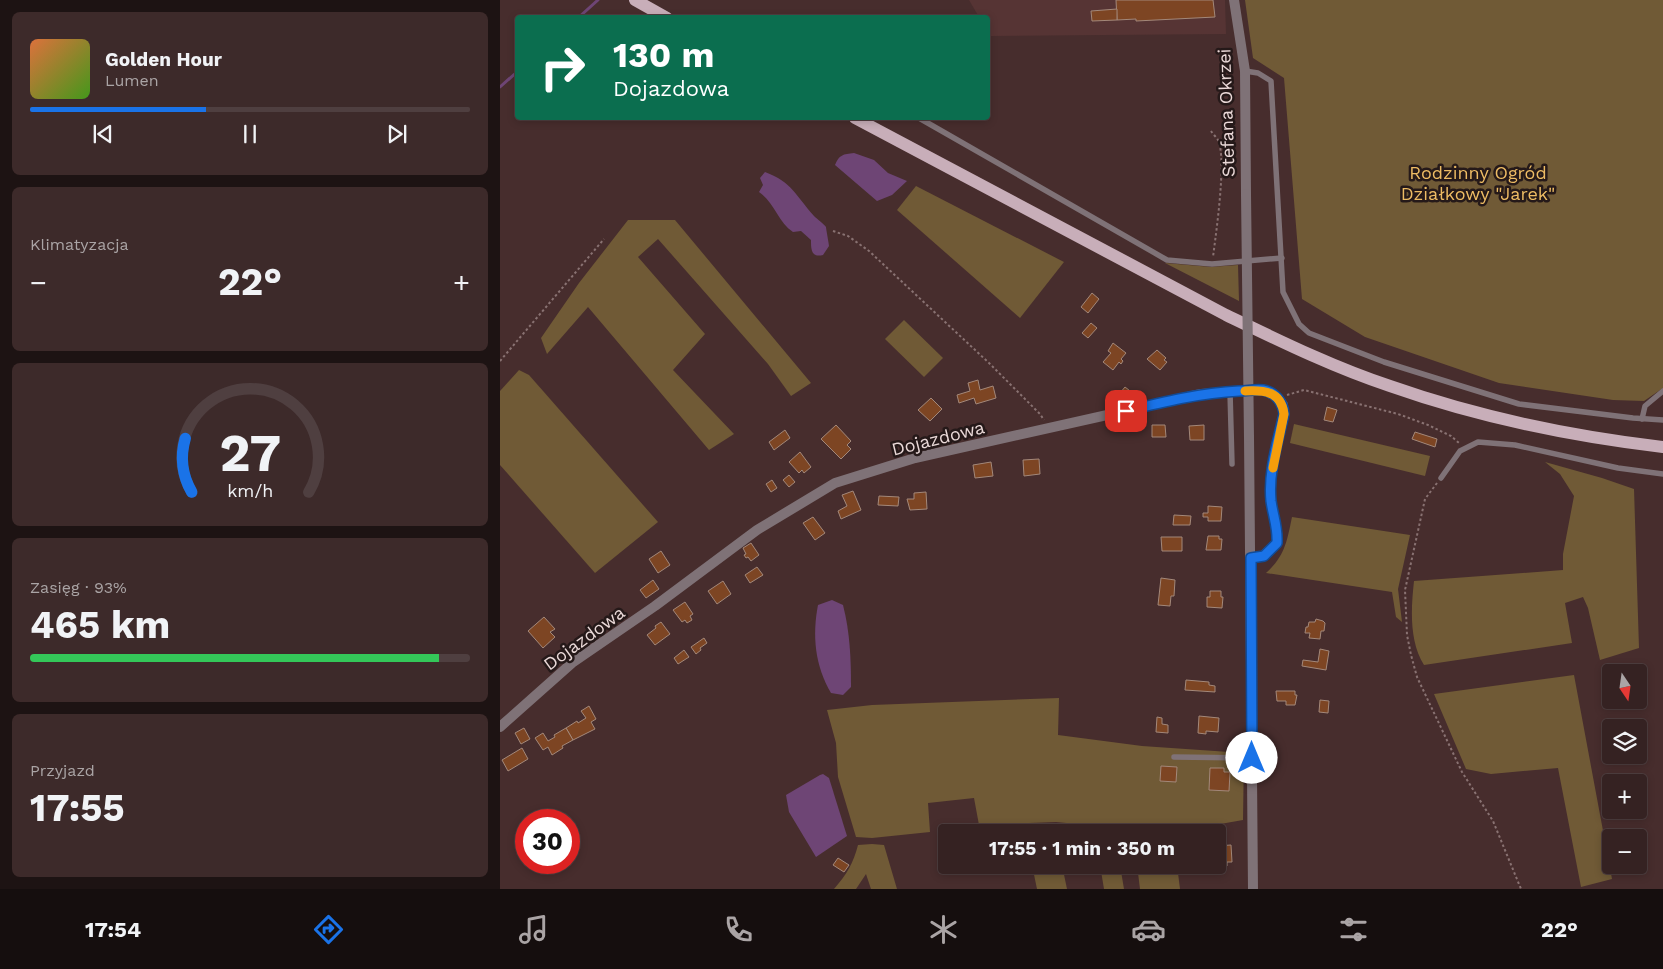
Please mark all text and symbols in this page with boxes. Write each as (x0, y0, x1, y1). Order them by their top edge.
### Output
text: 130 m (613, 34, 714, 76)
icon: right (530, 35, 595, 100)
text: Golden Hour (105, 48, 222, 71)
street label: Stefana Okrzei (1213, 48, 1239, 178)
text: Lumen (105, 71, 159, 90)
text: Dojazdowa (613, 76, 729, 101)
icon: previous (89, 120, 117, 148)
icon: pause (236, 120, 264, 148)
icon: next (383, 120, 411, 148)
park label: Rodzinny Ogród Działkowy "Jarek" (1401, 162, 1555, 204)
text: Klimatyzacja (30, 235, 128, 254)
text: 22° (218, 260, 282, 304)
text: − (30, 266, 47, 299)
text: + (453, 266, 470, 299)
pin (1105, 390, 1147, 432)
icon: arrive (1112, 397, 1140, 425)
street label: Dojazdowa (889, 416, 987, 460)
text: 27 (219, 423, 281, 484)
text: km/h (227, 480, 273, 501)
text: Zasięg · 93% (30, 578, 127, 597)
street label: Dojazdowa (539, 602, 629, 674)
text: 465 km (30, 603, 170, 647)
north arrow (1602, 664, 1648, 709)
map controls (1602, 664, 1647, 874)
button: layers (1602, 719, 1647, 764)
position arrow (1225, 731, 1277, 783)
text: Przyjazd (30, 761, 95, 780)
button: + (1602, 774, 1647, 819)
text: 17:55 (30, 786, 125, 830)
speed limit sign: 30 (515, 809, 580, 874)
button: − (1602, 829, 1647, 874)
text: 17:55 · 1 min · 350 m (989, 837, 1175, 860)
icon: directions (311, 912, 346, 947)
icon: music (516, 912, 551, 947)
icon: phone (721, 912, 756, 947)
icon: climate (926, 912, 961, 947)
icon: car (1131, 912, 1166, 947)
icon: filters (1336, 912, 1371, 947)
text: 17:54 (85, 917, 141, 942)
text: 22° (1541, 917, 1578, 942)

